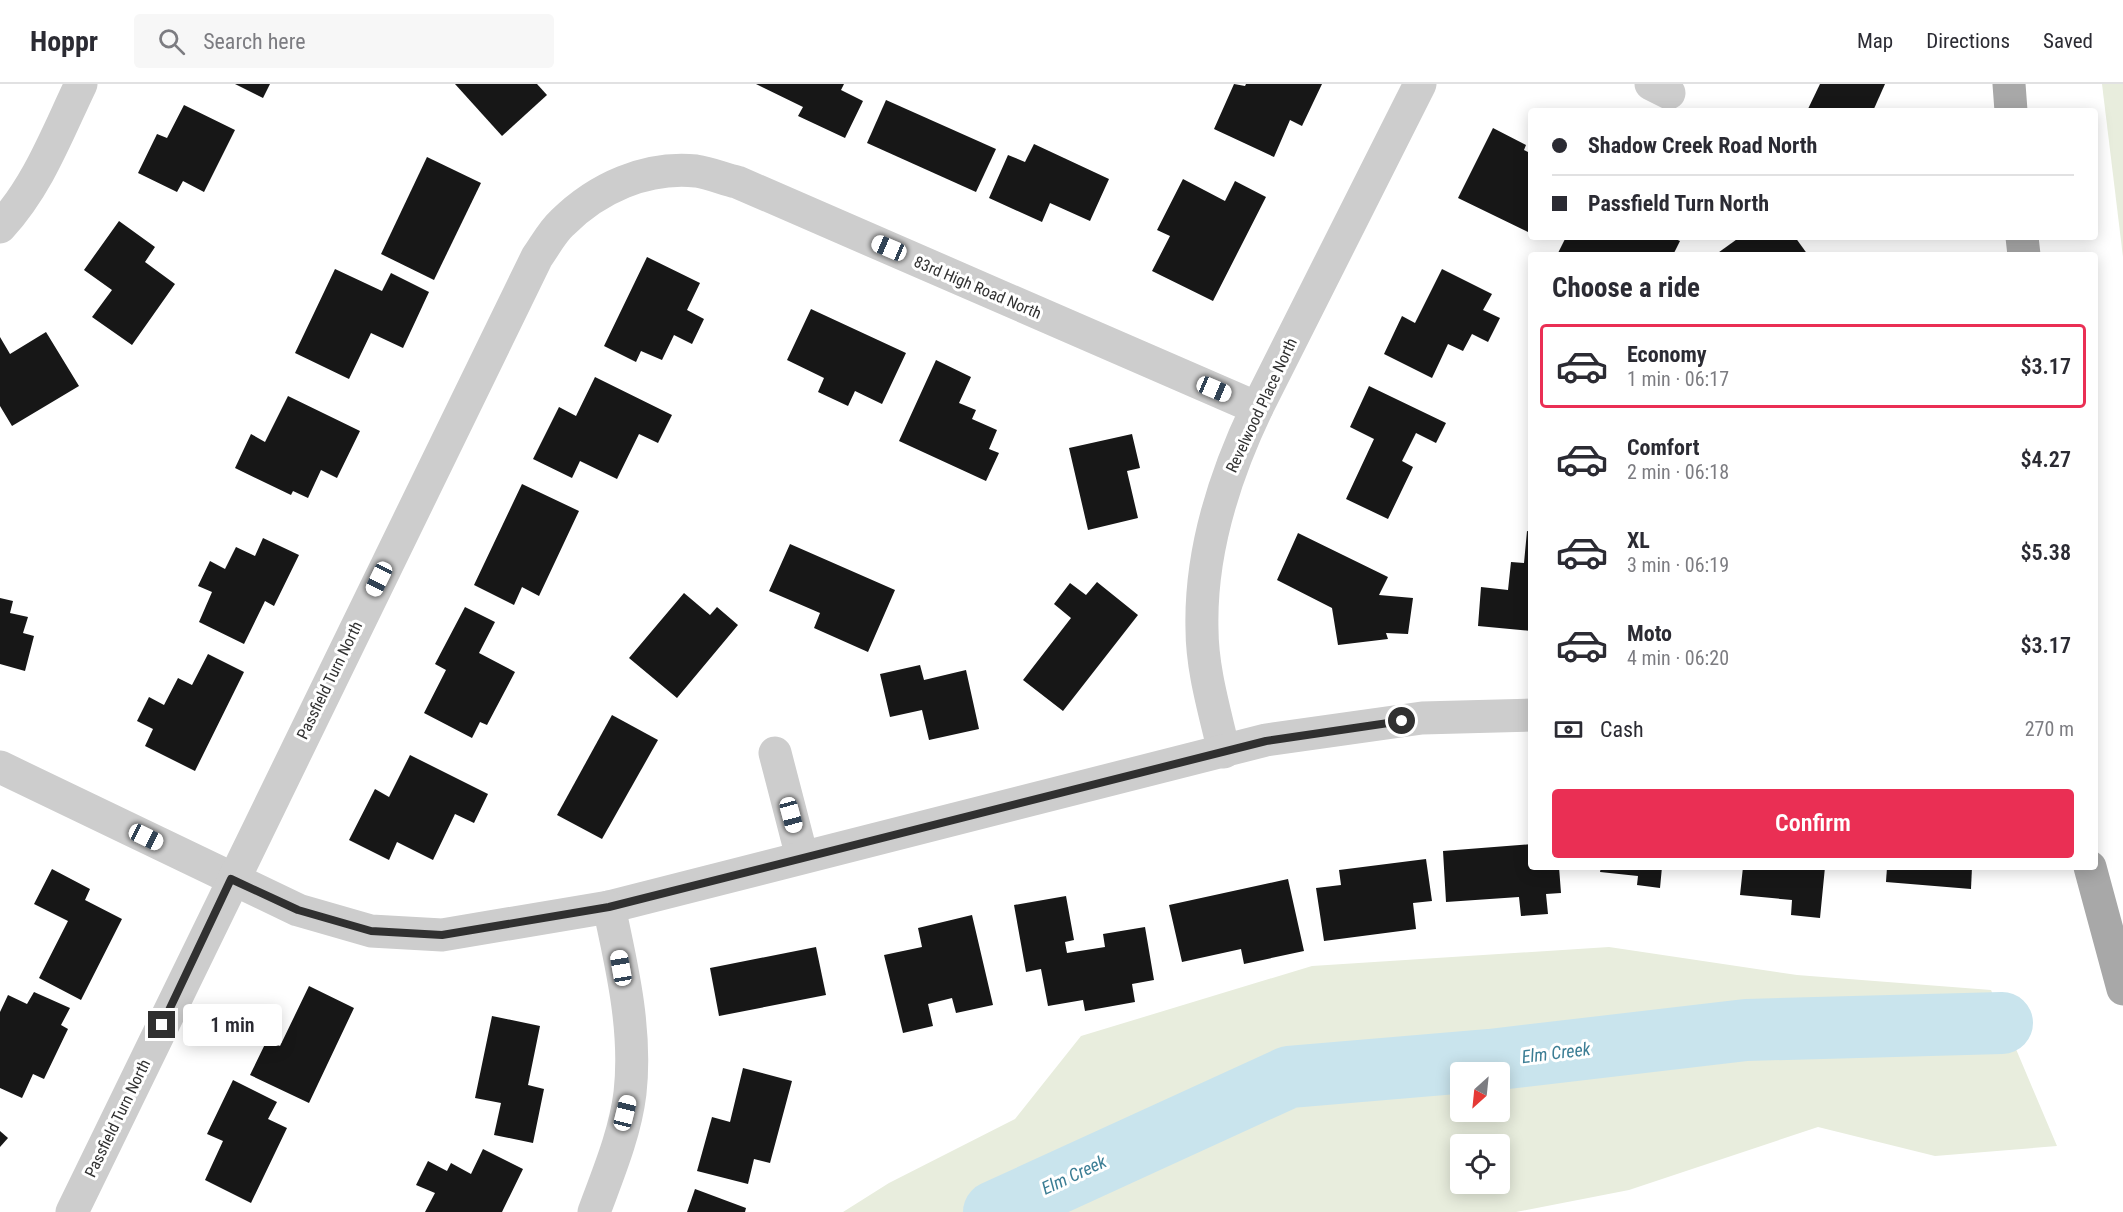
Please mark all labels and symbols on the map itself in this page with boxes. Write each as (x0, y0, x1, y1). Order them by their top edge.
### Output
car (869, 233, 909, 263)
street label: 83rd High Road North (911, 252, 1044, 323)
street label: Revelwood Place North (1222, 335, 1301, 476)
car (1194, 374, 1234, 404)
car (363, 559, 395, 599)
street label: Passfield Turn North (293, 618, 366, 742)
route start (1388, 707, 1415, 734)
car (778, 795, 804, 835)
car (126, 821, 166, 853)
car (609, 949, 633, 987)
callout: 1 min (183, 1004, 282, 1046)
route end (148, 1011, 175, 1038)
water label: Elm Creek (1520, 1038, 1593, 1067)
street label: Passfield Turn North (81, 1056, 154, 1180)
north arrow (1450, 1062, 1510, 1122)
car (612, 1093, 638, 1133)
water label: Elm Creek (1038, 1150, 1111, 1199)

